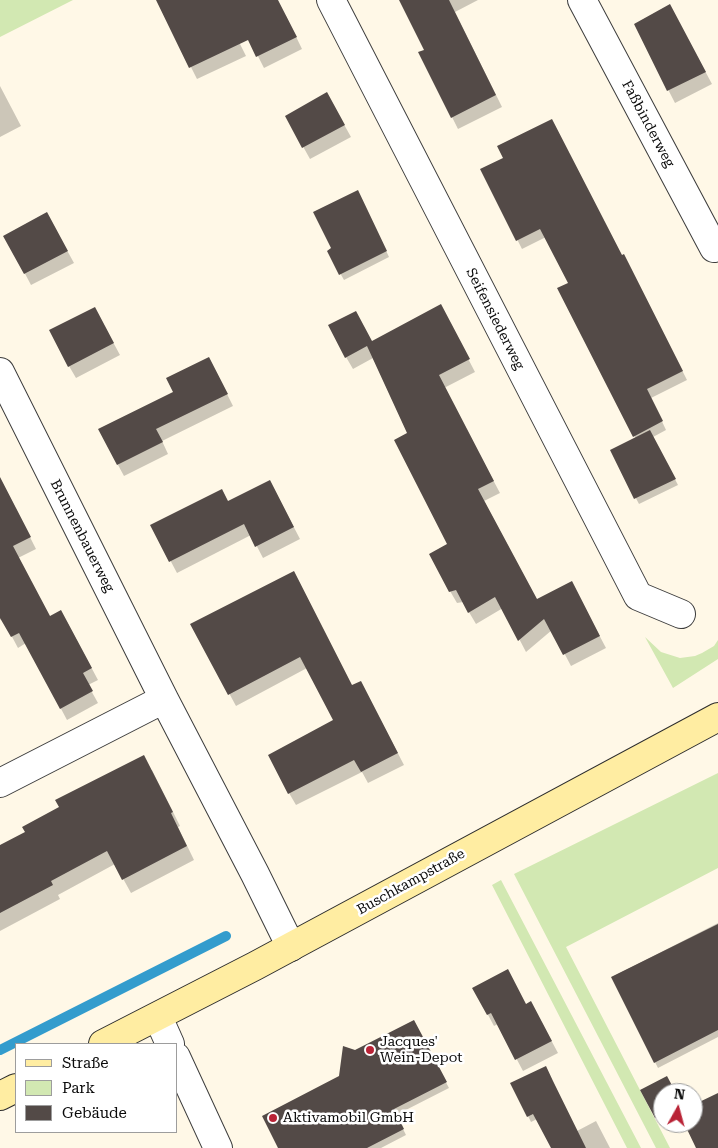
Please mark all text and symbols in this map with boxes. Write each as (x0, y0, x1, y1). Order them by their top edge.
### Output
street label: Faßbinderweg (618, 78, 678, 170)
street label: Seifensiederweg (462, 265, 528, 373)
street label: Brunnenbauerweg (46, 477, 118, 595)
street label: Buschkampstraße (354, 845, 468, 919)
place label: Jacques' Wein-Depot (380, 1034, 463, 1066)
legend (15, 1043, 178, 1133)
marker: Jacques' Wein-Depot (364, 1044, 376, 1056)
text: Straße (62, 1054, 109, 1072)
text: Park (62, 1079, 95, 1097)
north arrow (653, 1083, 703, 1133)
text: N (673, 1086, 686, 1103)
text: Gebäude (62, 1104, 127, 1122)
place label: Aktivamobil GmbH (283, 1110, 414, 1126)
marker: Aktivamobil GmbH (267, 1112, 279, 1124)

